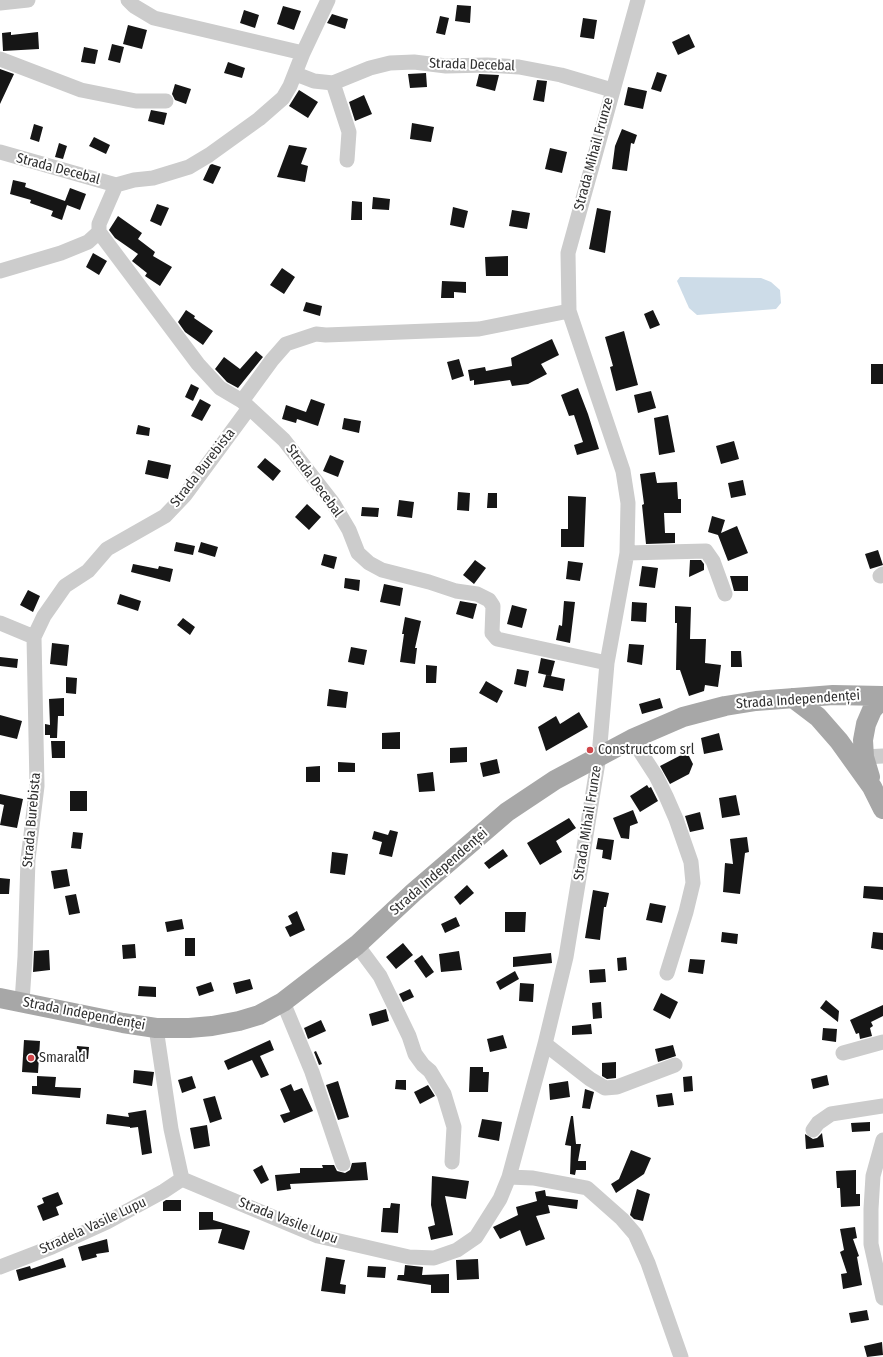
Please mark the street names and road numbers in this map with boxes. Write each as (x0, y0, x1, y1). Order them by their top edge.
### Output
street label: Strada Decebal (429, 55, 515, 75)
street label: Strada Mihail Frunze (571, 96, 617, 212)
street label: Strada Decebal (14, 150, 102, 188)
street label: Strada Burebista (167, 425, 239, 511)
street label: Strada Decebal (282, 441, 346, 521)
street label: Strada Independenței (735, 687, 861, 713)
street label: Strada Mihail Frunze (571, 764, 605, 882)
street label: Strada Burebista (19, 772, 45, 868)
street label: Strada Independenței (387, 825, 491, 919)
street label: Strada Independenței (21, 994, 147, 1034)
street label: Stradela Vasile Lupu (37, 1194, 149, 1258)
street label: Strada Vasile Lupu (236, 1194, 340, 1248)

